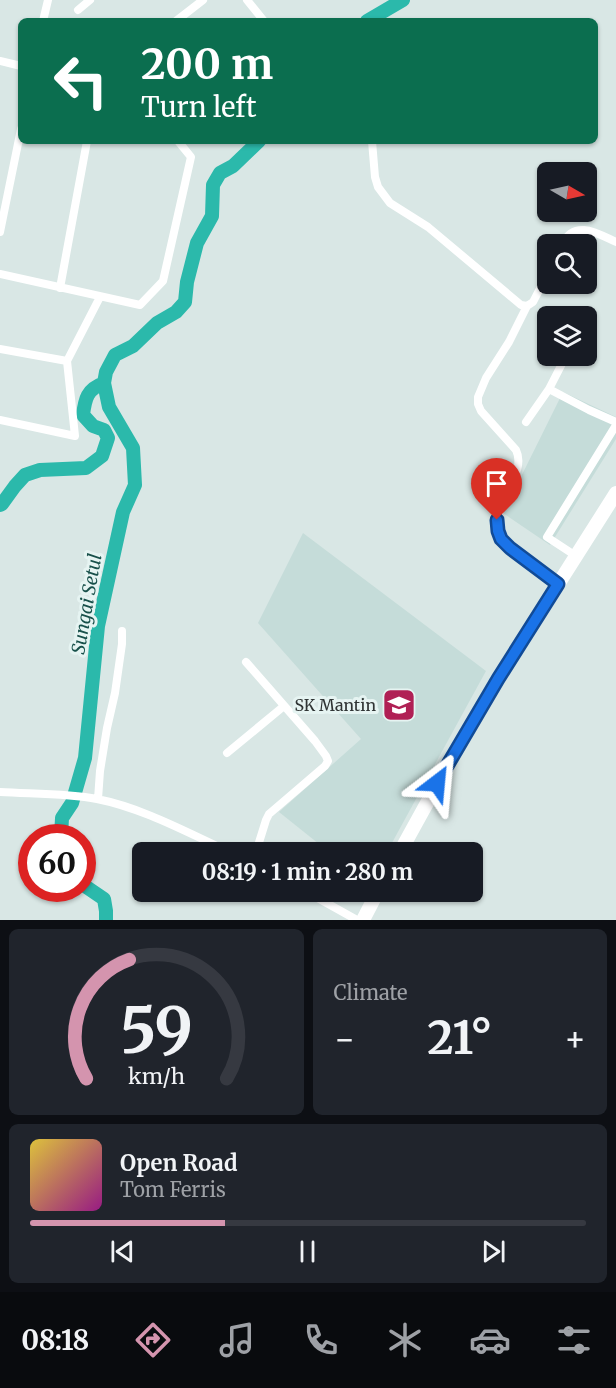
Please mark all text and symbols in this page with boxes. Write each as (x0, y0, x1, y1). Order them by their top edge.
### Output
text: 200 m (141, 38, 273, 90)
icon: left (42, 42, 120, 120)
text: Turn left (141, 90, 256, 124)
north arrow (537, 162, 597, 222)
map controls (537, 162, 597, 366)
button: search (537, 234, 597, 294)
button: layers (537, 306, 597, 366)
pin (471, 458, 522, 520)
icon: arrive (480, 467, 513, 500)
water label: Sungai Setul (66, 552, 107, 656)
school or university icon: SK Mantin (381, 687, 417, 723)
place label: SK Mantin (294, 695, 376, 715)
position arrow (405, 751, 469, 815)
speed limit sign: 60 (18, 824, 96, 902)
text: 08:19 · 1 min · 280 m (202, 858, 413, 886)
text: Climate (334, 980, 408, 1005)
text: 59 (120, 992, 193, 1070)
text: 21° (427, 1010, 492, 1066)
text: − (334, 1019, 356, 1060)
text: + (564, 1019, 586, 1060)
text: km/h (128, 1063, 185, 1090)
text: Open Road (120, 1149, 238, 1177)
text: Tom Ferris (120, 1177, 226, 1202)
icon: previous (106, 1235, 139, 1268)
icon: pause (291, 1235, 324, 1268)
icon: next (477, 1235, 510, 1268)
icon: directions (132, 1319, 174, 1361)
icon: music (216, 1319, 258, 1361)
icon: phone (300, 1319, 342, 1361)
icon: climate (384, 1319, 426, 1361)
icon: car (469, 1319, 511, 1361)
icon: filters (553, 1319, 595, 1361)
text: 08:18 (21, 1323, 89, 1357)

